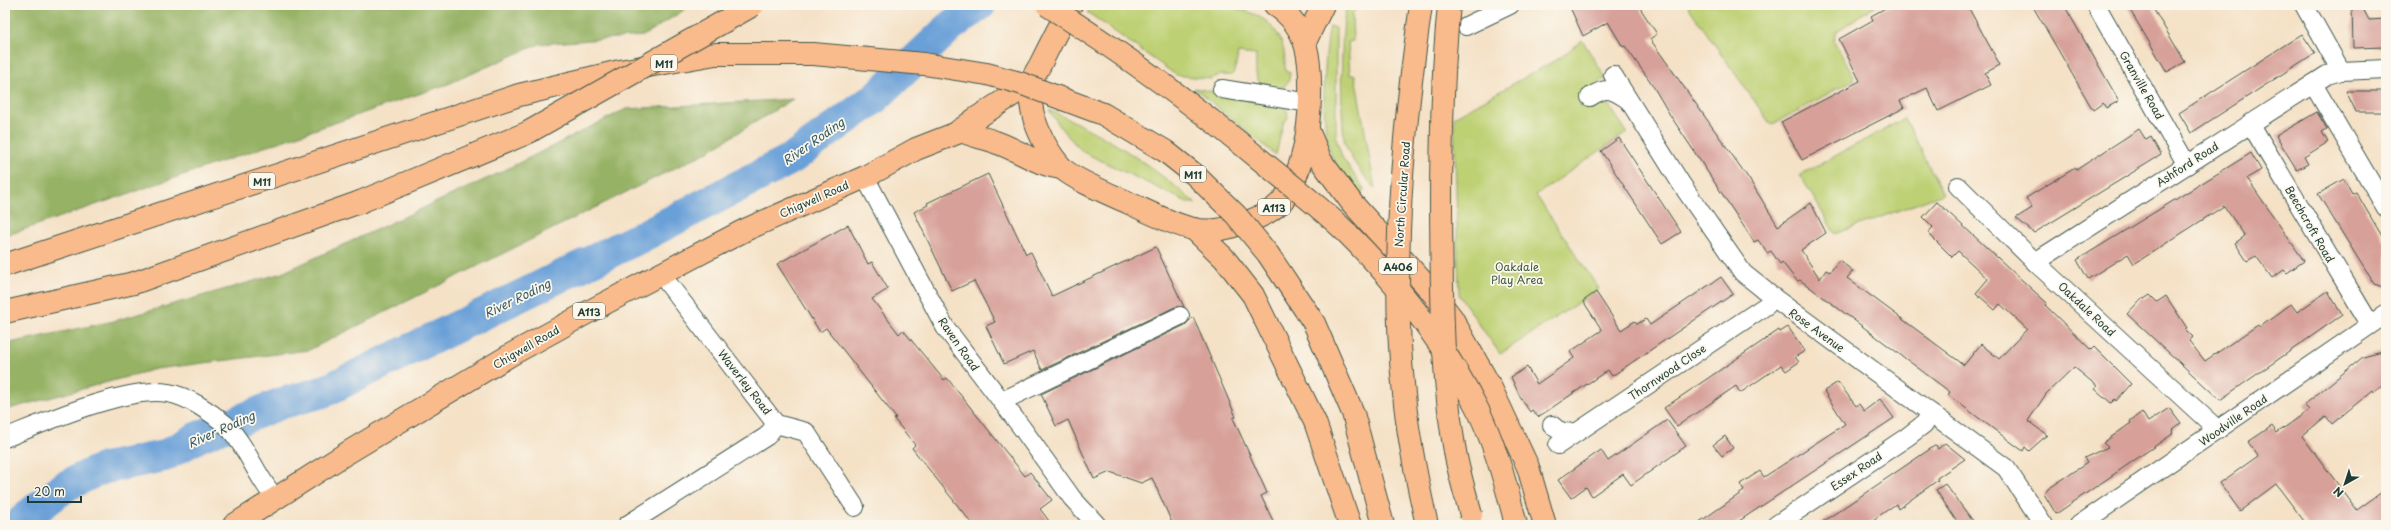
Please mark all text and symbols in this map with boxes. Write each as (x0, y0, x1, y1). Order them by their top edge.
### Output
street label: Granville Road (2115, 47, 2169, 123)
road number: M11 (651, 55, 677, 71)
water label: River Roding (778, 112, 849, 169)
street label: Ashford Road (2152, 137, 2222, 191)
street label: North Circular Road (1390, 141, 1414, 247)
road number: M11 (1180, 166, 1206, 182)
road number: M11 (249, 173, 275, 189)
street label: Chigwell Road (776, 176, 852, 222)
street label: Beechcroft Road (2281, 182, 2339, 266)
road number: A113 (1258, 199, 1290, 215)
road number: A406 (1379, 258, 1417, 274)
park label: Oakdale Play Area (1491, 258, 1543, 288)
water label: River Roding (481, 274, 554, 322)
street label: Oakdale Road (2054, 278, 2120, 340)
road number: A113 (573, 303, 605, 319)
street label: Rose Avenue (1786, 304, 1848, 356)
street label: Raven Road (934, 314, 984, 374)
street label: Chigwell Road (489, 321, 563, 373)
street label: Thornwood Close (1625, 340, 1709, 404)
street label: Waverley Road (714, 346, 776, 418)
street label: Woodville Road (2195, 390, 2271, 450)
water label: River Roding (184, 406, 259, 452)
street label: Essex Road (1827, 447, 1885, 495)
north arrow (2325, 464, 2365, 504)
scale bar (28, 478, 81, 504)
text: 20 m (34, 482, 65, 500)
text: N (2329, 483, 2347, 502)

